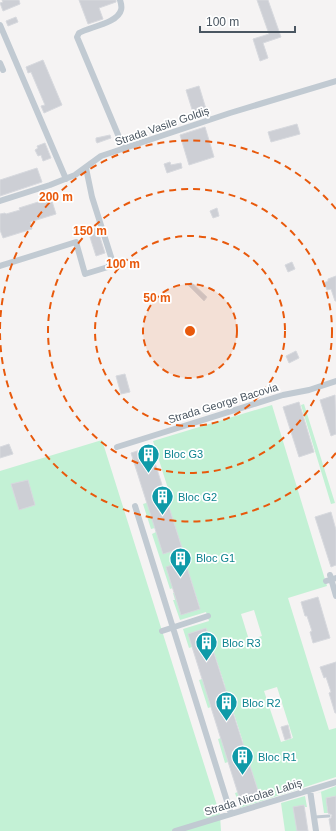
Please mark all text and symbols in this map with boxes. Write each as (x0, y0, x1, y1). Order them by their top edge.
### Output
scale bar (200, 8, 295, 34)
text: 100 m (206, 15, 239, 29)
street label: Strada Vasile Goldiș (113, 104, 211, 148)
text: 200 m (39, 190, 73, 204)
text: 150 m (73, 224, 107, 238)
text: 100 m (106, 257, 140, 271)
text: 50 m (143, 291, 171, 305)
centre of rings (183, 324, 197, 338)
street label: Strada George Bacovia (167, 380, 280, 425)
building icon: Bloc G3 (135, 441, 161, 474)
place label: Bloc G3 (164, 448, 203, 460)
building icon: Bloc G2 (149, 484, 175, 517)
place label: Bloc G2 (178, 491, 217, 503)
building icon: Bloc G1 (167, 545, 193, 578)
place label: Bloc G1 (196, 552, 235, 564)
building icon: Bloc R3 (194, 630, 220, 663)
place label: Bloc R3 (222, 637, 261, 649)
building icon: Bloc R2 (213, 690, 239, 723)
place label: Bloc R2 (242, 697, 281, 709)
building icon: Bloc R1 (230, 744, 256, 777)
place label: Bloc R1 (258, 751, 297, 763)
street label: Strada Nicolae Labiș (203, 776, 304, 818)

